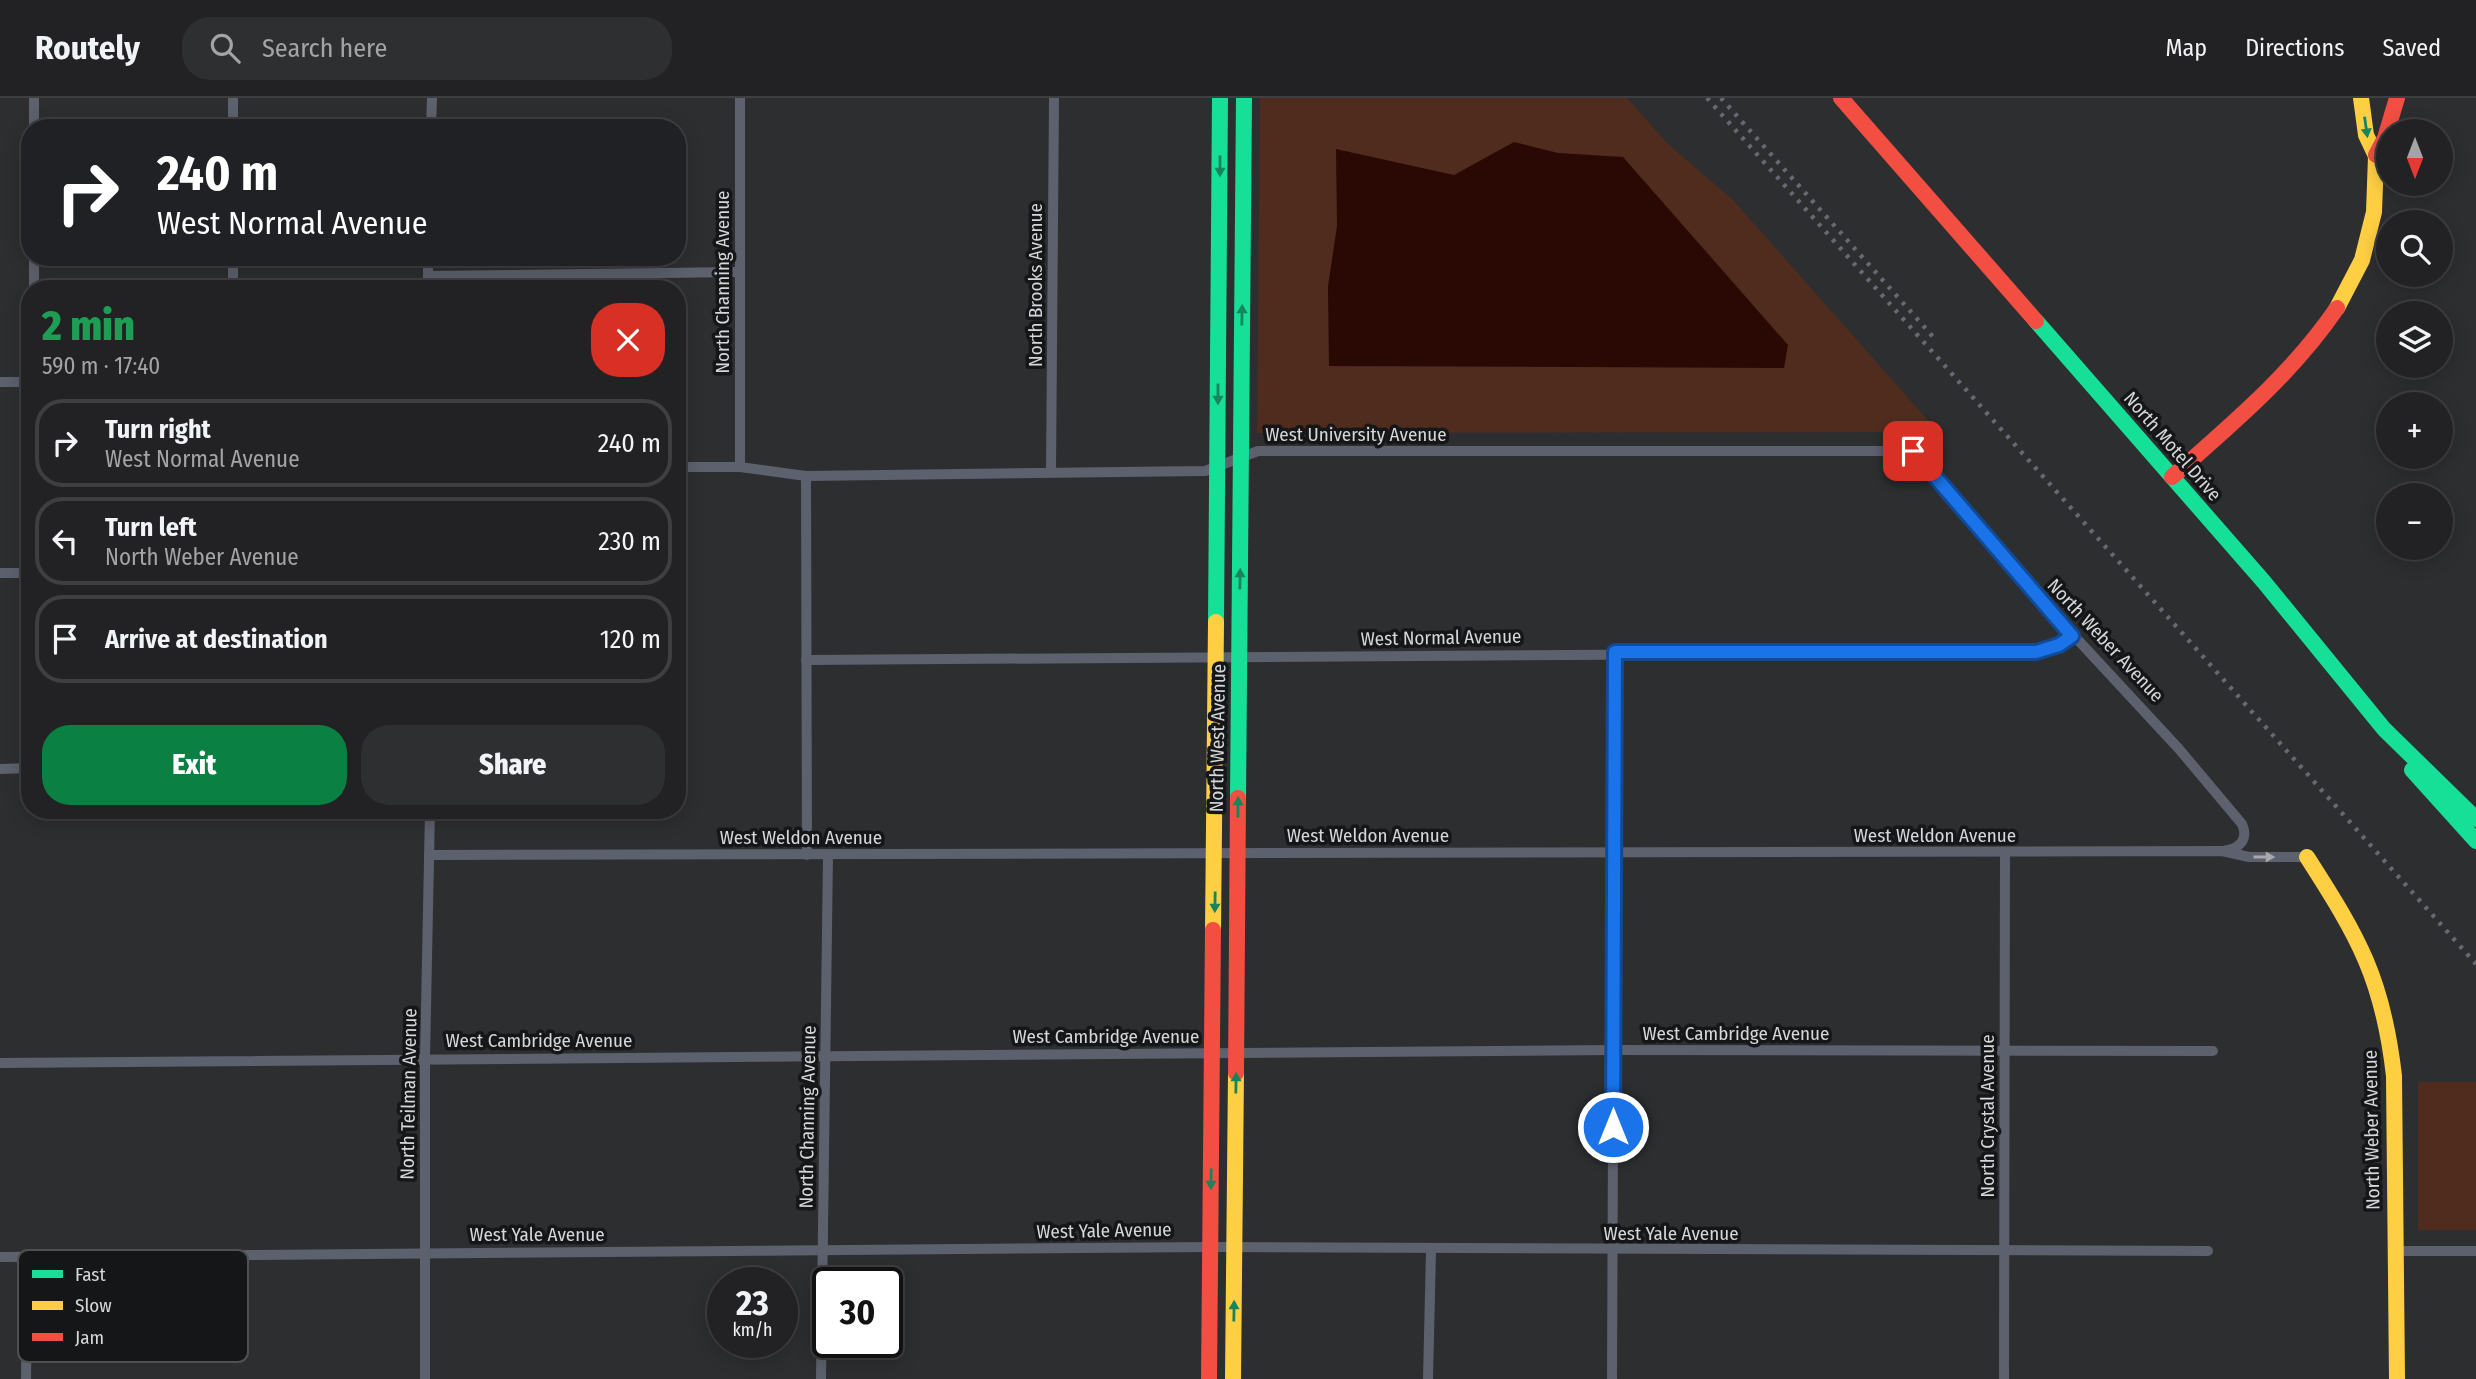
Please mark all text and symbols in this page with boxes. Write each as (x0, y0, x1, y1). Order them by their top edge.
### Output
search box (182, 17, 672, 80)
text: Routely (35, 28, 140, 68)
icon: search (206, 29, 244, 67)
text: Search here (262, 33, 387, 64)
text: Map (2166, 34, 2207, 62)
text: Directions (2245, 34, 2344, 62)
text: Saved (2382, 34, 2441, 62)
one-way arrow (2361, 117, 2372, 139)
north arrow (2376, 119, 2454, 196)
map controls (2376, 119, 2453, 560)
text: 240 m (157, 144, 278, 203)
icon: right (42, 147, 133, 238)
one-way arrow (1214, 155, 1226, 177)
street label: North Channing Avenue (711, 191, 734, 373)
street label: North Brooks Avenue (1024, 203, 1047, 367)
text: West Normal Avenue (157, 204, 428, 242)
button: search (2376, 210, 2453, 287)
text: 2 min (42, 301, 135, 351)
button: layers (2376, 301, 2453, 378)
button: close (591, 303, 665, 377)
one-way arrow (1236, 304, 1248, 326)
text: 590 m · 17:40 (42, 352, 160, 380)
one-way arrow (1212, 383, 1224, 405)
street label: North Motel Drive (2119, 387, 2226, 506)
button: + (2376, 392, 2453, 469)
text: Turn right (105, 414, 211, 445)
pin (1883, 421, 1943, 481)
street label: West University Avenue (1265, 423, 1447, 446)
icon: right (46, 424, 84, 462)
text: 240 m (598, 428, 661, 459)
icon: arrive (1894, 432, 1932, 470)
text: West Normal Avenue (105, 445, 300, 473)
button: − (2376, 483, 2453, 560)
text: Turn left (105, 512, 197, 543)
icon: left (46, 522, 84, 560)
text: 230 m (598, 526, 661, 557)
text: North Weber Avenue (105, 543, 299, 571)
one-way arrow (1234, 568, 1246, 590)
street label: North Weber Avenue (2043, 574, 2169, 707)
icon: arrive (46, 620, 84, 658)
text: Arrive at destination (105, 624, 328, 655)
text: 120 m (600, 624, 661, 655)
street label: West Normal Avenue (1360, 625, 1522, 650)
street label: North West Avenue (1205, 664, 1230, 812)
button: Exit (42, 725, 347, 805)
button: Share (361, 725, 665, 805)
one-way arrow (1232, 796, 1243, 818)
street label: West Weldon Avenue (1287, 824, 1449, 847)
street label: West Weldon Avenue (1854, 824, 2016, 847)
street label: West Weldon Avenue (720, 826, 882, 849)
one-way arrow (2253, 851, 2275, 863)
one-way arrow (1209, 892, 1221, 914)
street label: North Teilman Avenue (396, 1008, 421, 1180)
street label: West Cambridge Avenue (1643, 1022, 1829, 1045)
street label: North Channing Avenue (794, 1025, 821, 1209)
street label: West Cambridge Avenue (1013, 1025, 1199, 1048)
street label: West Cambridge Avenue (446, 1029, 632, 1052)
street label: North Crystal Avenue (1976, 1034, 1999, 1198)
street label: North Weber Avenue (2359, 1050, 2384, 1210)
one-way arrow (1230, 1072, 1241, 1094)
position arrow (1576, 1090, 1650, 1164)
one-way arrow (1206, 1168, 1217, 1190)
street label: West Yale Avenue (1036, 1218, 1172, 1243)
street label: West Yale Avenue (1603, 1222, 1739, 1245)
street label: West Yale Avenue (469, 1223, 605, 1246)
legend (18, 1250, 248, 1362)
text: Fast (75, 1263, 106, 1286)
speed limit sign: 30 (812, 1267, 903, 1358)
text: 23 (736, 1282, 769, 1324)
text: Slow (75, 1294, 112, 1317)
one-way arrow (1228, 1300, 1240, 1322)
text: km/h (732, 1319, 773, 1341)
text: Jam (75, 1326, 104, 1349)

